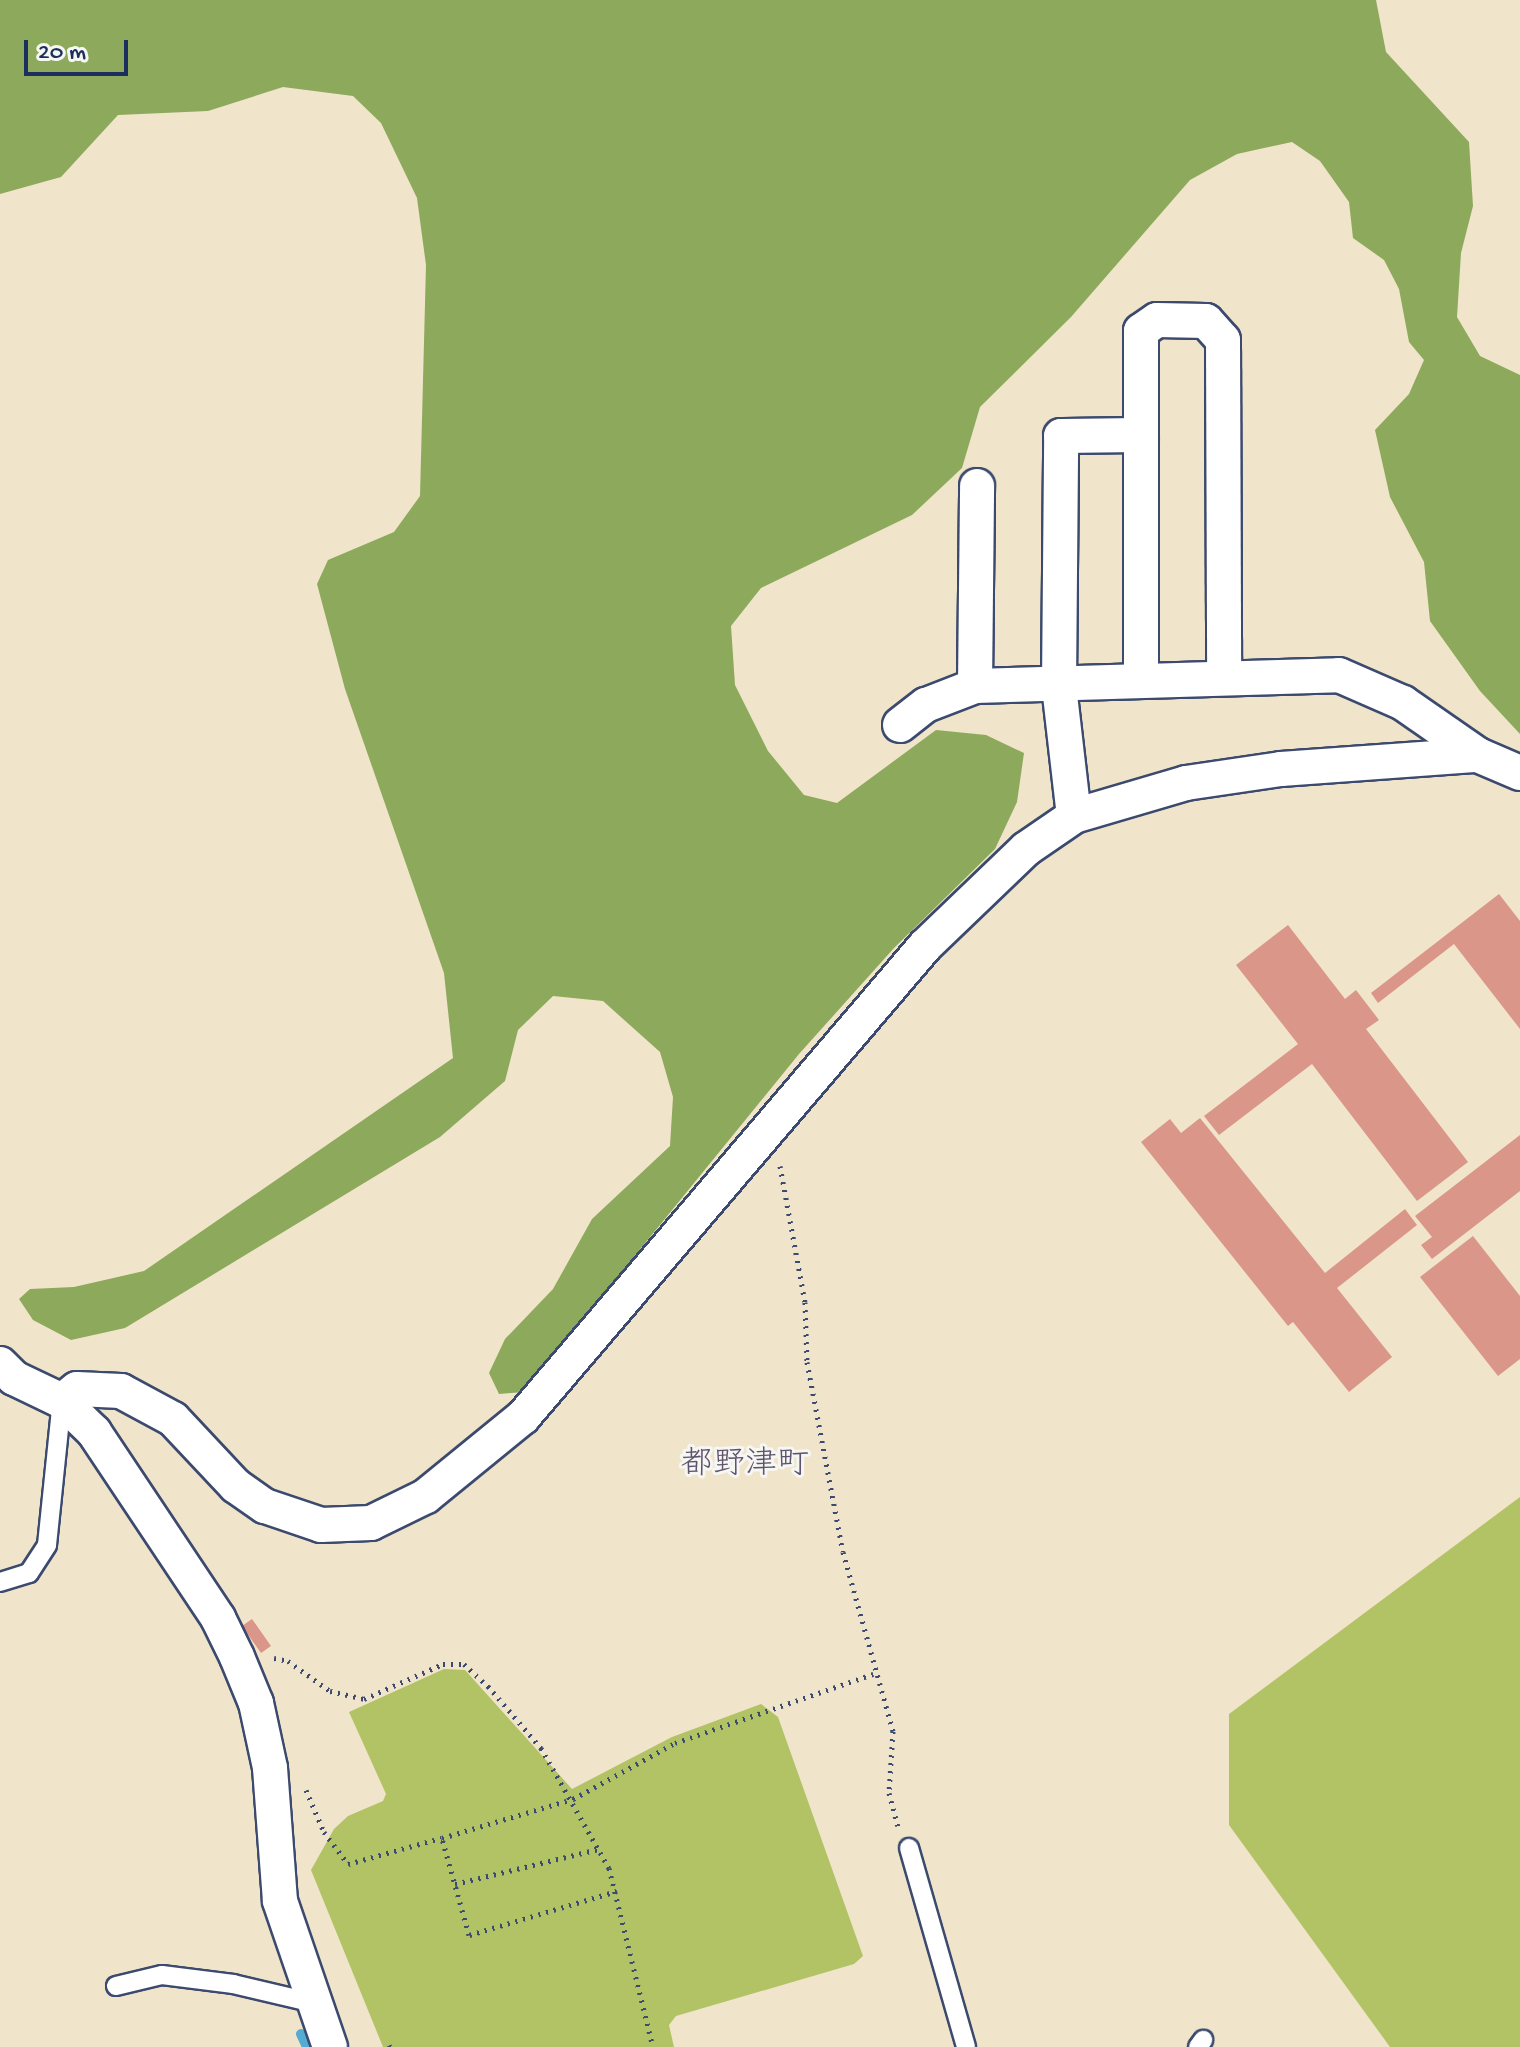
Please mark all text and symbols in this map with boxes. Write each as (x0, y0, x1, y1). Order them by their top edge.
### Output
scale bar (28, 24, 132, 74)
text: 20 m (38, 39, 86, 68)
district label: 都野津町 (681, 1447, 809, 1485)

